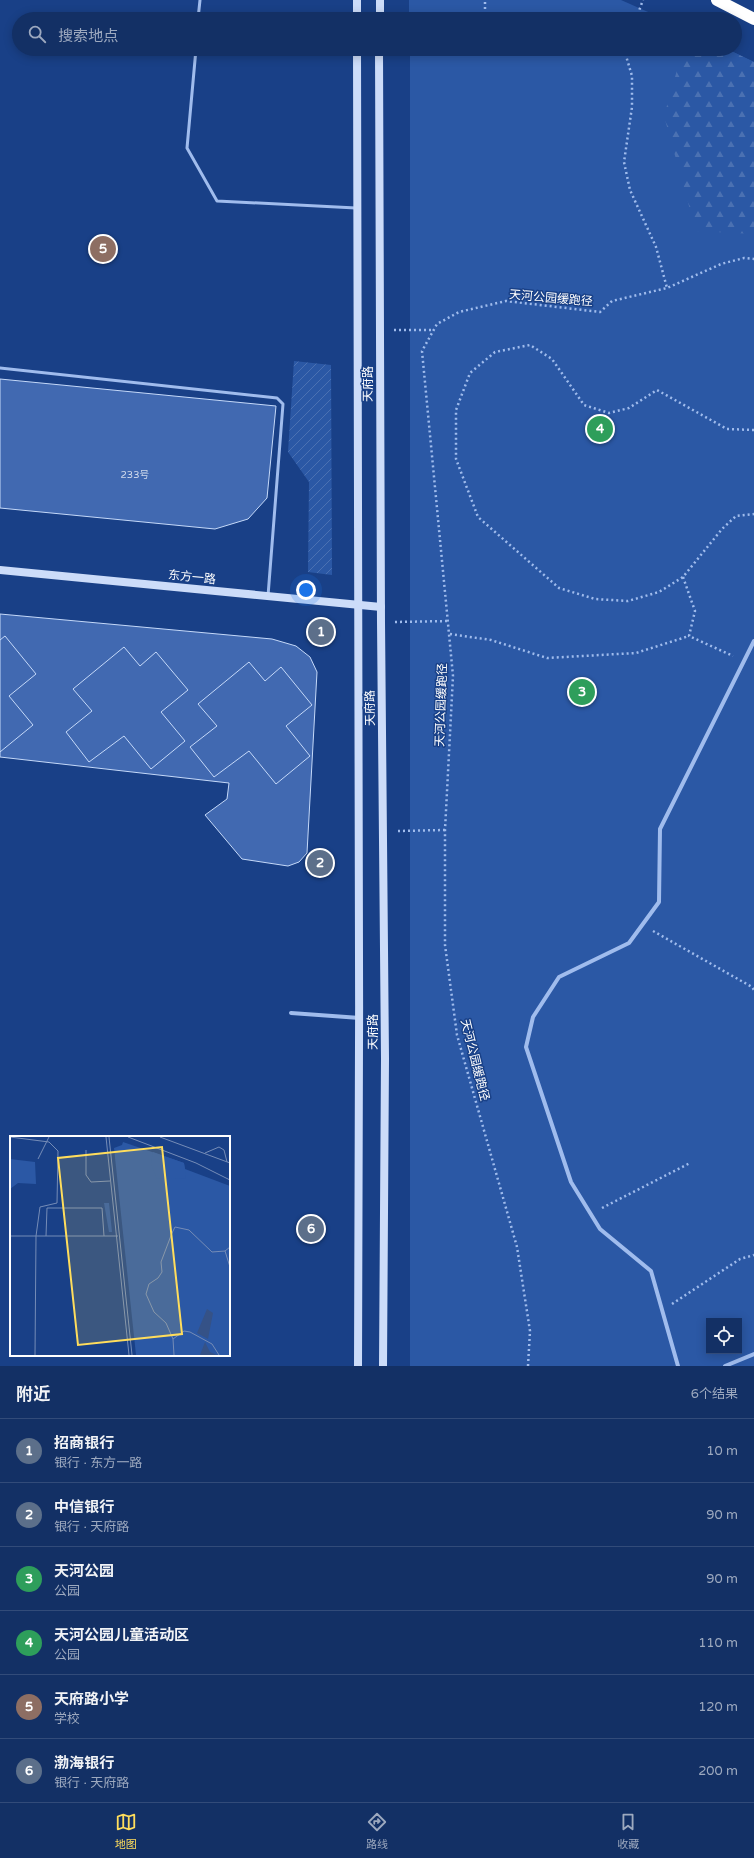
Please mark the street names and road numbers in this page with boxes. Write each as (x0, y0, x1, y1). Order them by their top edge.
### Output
street label: 天河公园缓跑径 (509, 287, 593, 309)
street label: 天府路 (361, 366, 375, 402)
street label: 东方一路 (167, 568, 217, 586)
street label: 天河公园缓跑径 (433, 663, 449, 747)
street label: 天府路 (363, 690, 377, 726)
street label: 天府路 (366, 1014, 380, 1050)
street label: 天河公园缓跑径 (458, 1018, 492, 1102)

